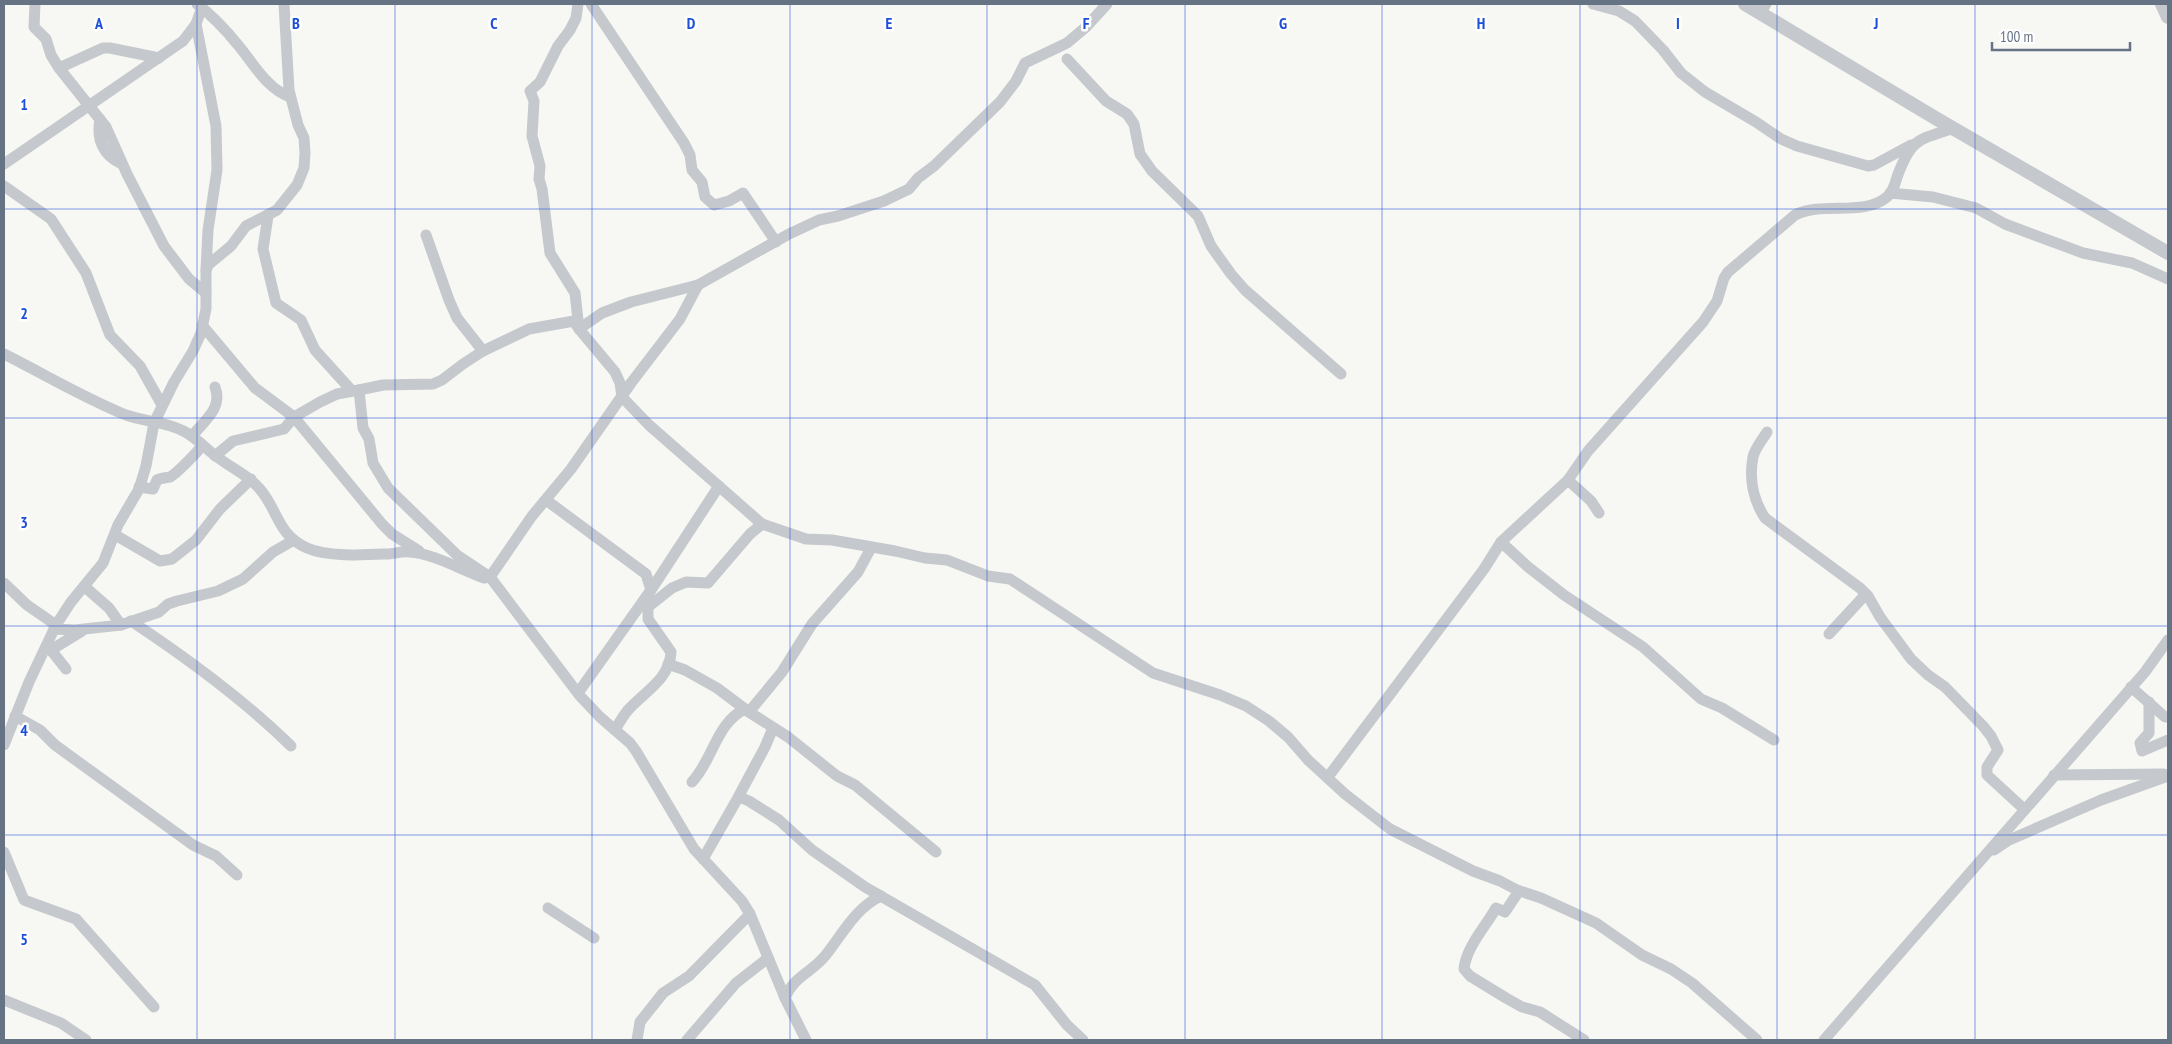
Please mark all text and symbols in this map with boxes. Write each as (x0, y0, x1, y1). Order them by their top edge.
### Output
text: A (94, 13, 104, 33)
text: B (292, 13, 300, 33)
text: C (490, 13, 498, 33)
text: D (687, 13, 696, 33)
text: E (886, 13, 893, 33)
text: F (1083, 13, 1090, 33)
text: G (1279, 13, 1287, 33)
text: H (1477, 13, 1485, 33)
text: I (1676, 13, 1680, 33)
text: J (1873, 13, 1878, 33)
scale bar (1992, 20, 2130, 52)
text: 100 m (2000, 27, 2033, 46)
text: 1 (20, 94, 28, 114)
text: 2 (20, 303, 28, 323)
text: 3 (20, 512, 28, 532)
text: 4 (20, 720, 28, 740)
text: 5 (20, 929, 28, 949)

